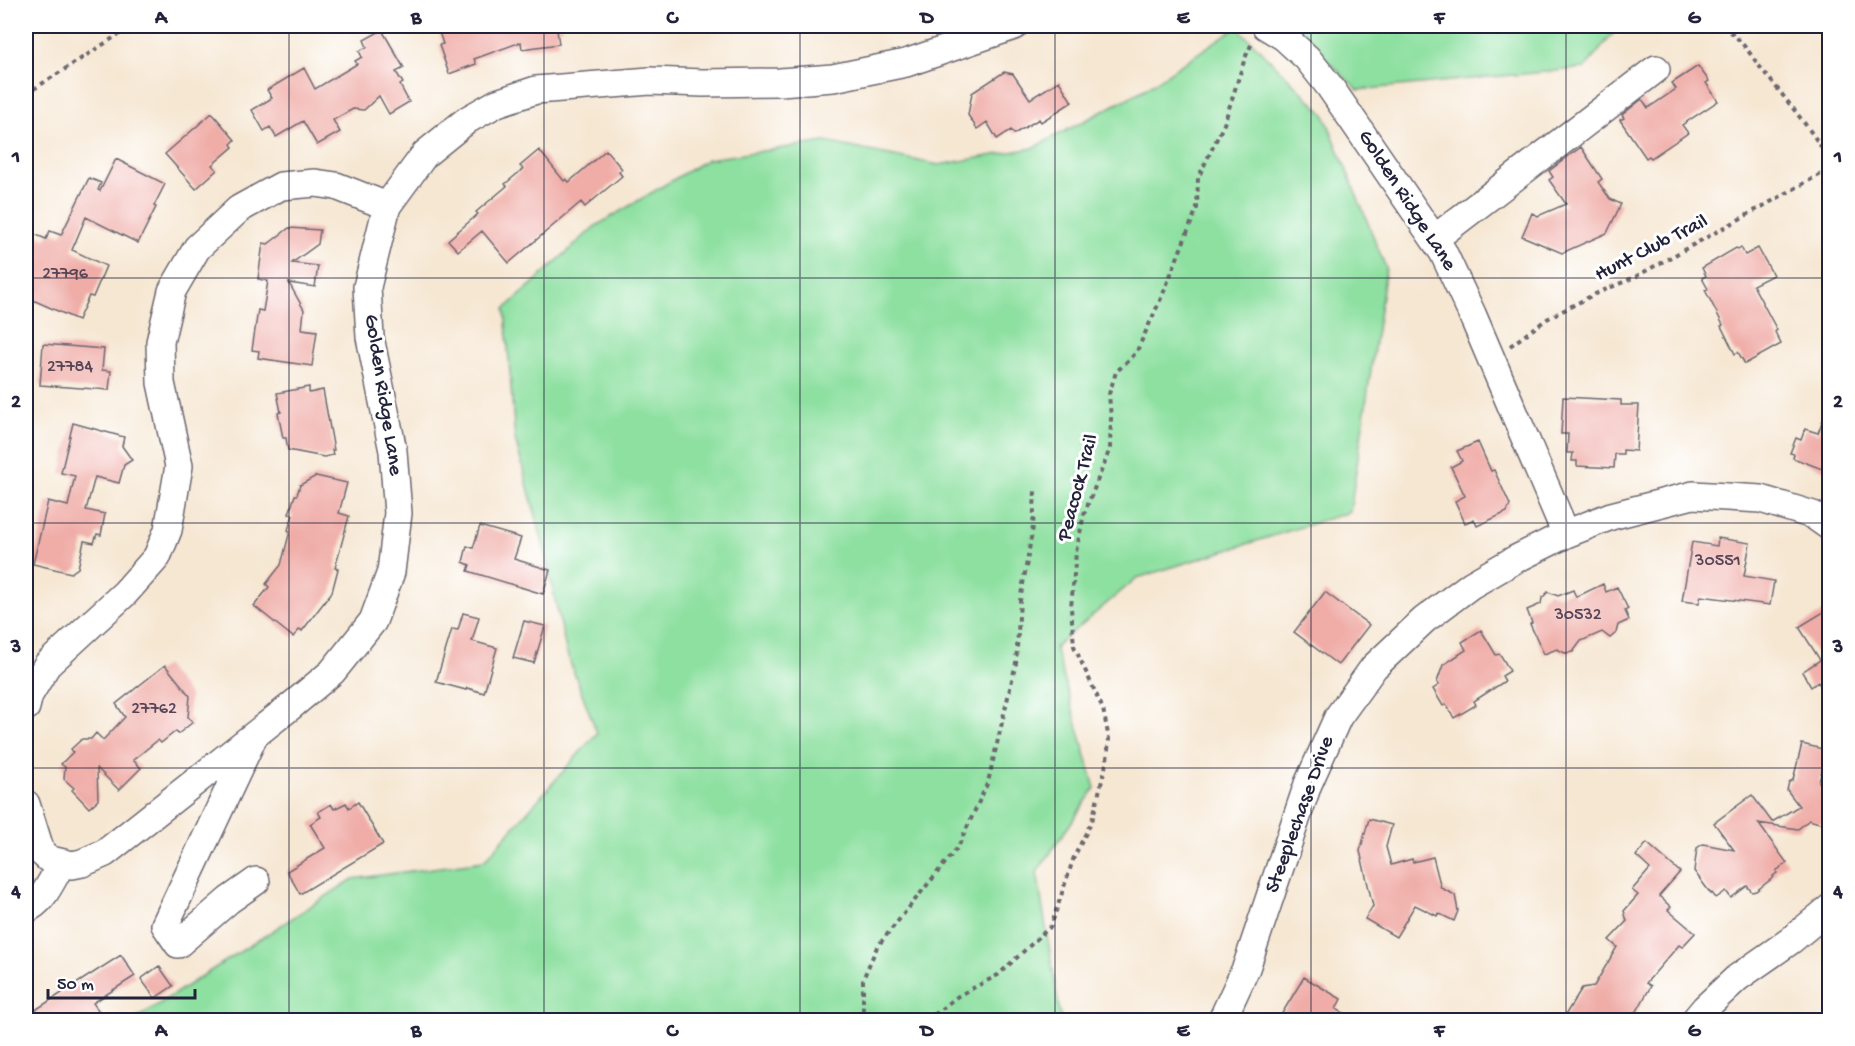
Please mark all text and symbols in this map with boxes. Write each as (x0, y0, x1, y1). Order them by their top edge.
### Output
text: A (154, 8, 169, 31)
text: B (410, 8, 422, 31)
text: C (666, 8, 680, 31)
text: D (918, 8, 934, 31)
text: E (1177, 8, 1191, 31)
text: F (1433, 8, 1446, 31)
text: G (1688, 8, 1702, 31)
street label: Golden Ridge Lane (1351, 126, 1461, 277)
text: 1 (11, 147, 20, 170)
text: 1 (1833, 147, 1842, 170)
street label: Hunt Club Trail (1591, 210, 1713, 288)
house number: 27796 (42, 264, 89, 285)
street label: Golden Ridge Lane (357, 313, 407, 478)
house number: 27784 (47, 357, 93, 378)
text: 2 (11, 392, 21, 415)
text: 2 (1833, 392, 1843, 415)
street label: Peacock Trail (1052, 432, 1105, 545)
house number: 30551 (1694, 551, 1741, 572)
house number: 30532 (1553, 605, 1602, 626)
text: 3 (10, 637, 21, 660)
text: 3 (1832, 637, 1843, 660)
house number: 27762 (131, 699, 177, 720)
street label: Steeplechase Drive (1261, 732, 1341, 897)
text: 4 (10, 882, 21, 905)
text: 4 (1832, 882, 1843, 905)
scale bar (48, 962, 195, 1000)
text: 50 m (57, 975, 94, 996)
text: A (154, 1021, 169, 1044)
text: B (410, 1021, 422, 1044)
text: C (666, 1021, 680, 1044)
text: D (918, 1021, 934, 1044)
text: E (1177, 1021, 1191, 1044)
text: F (1433, 1021, 1446, 1044)
text: G (1688, 1021, 1702, 1044)

